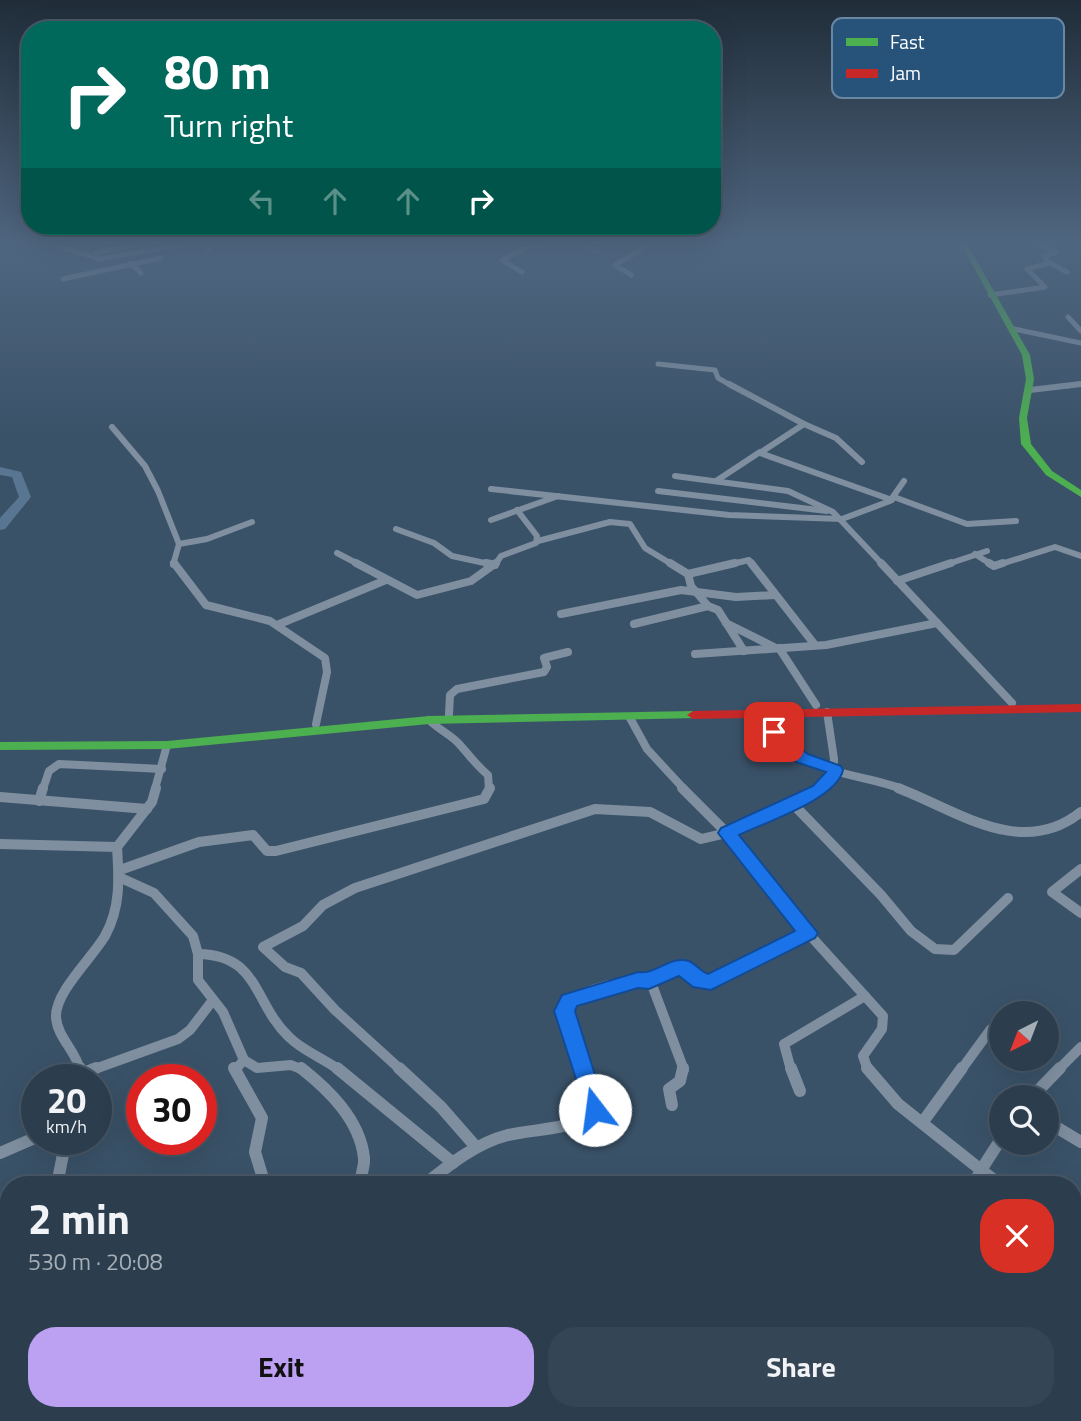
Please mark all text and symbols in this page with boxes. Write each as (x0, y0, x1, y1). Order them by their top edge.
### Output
legend (832, 18, 1064, 98)
text: Fast (890, 27, 925, 56)
text: 80 m (164, 33, 271, 108)
icon: right (49, 49, 140, 140)
text: Jam (890, 58, 921, 87)
text: Turn right (164, 101, 293, 149)
icon: left (243, 182, 281, 220)
icon: ahead (316, 182, 354, 220)
icon: ahead (389, 182, 427, 220)
icon: right (462, 182, 500, 220)
pin (744, 702, 804, 762)
icon: arrive (755, 713, 793, 751)
north arrow (989, 1001, 1059, 1071)
map controls (989, 1001, 1059, 1155)
speed limit sign: 30 (126, 1064, 217, 1155)
text: 20 (47, 1073, 86, 1127)
position arrow (558, 1073, 632, 1147)
button: search (989, 1085, 1059, 1155)
text: km/h (46, 1113, 87, 1140)
text: 2 min (28, 1186, 130, 1250)
button: close (980, 1199, 1054, 1273)
text: 530 m · 20:08 (28, 1244, 163, 1279)
button: Exit (28, 1327, 534, 1407)
button: Share (548, 1327, 1054, 1407)

